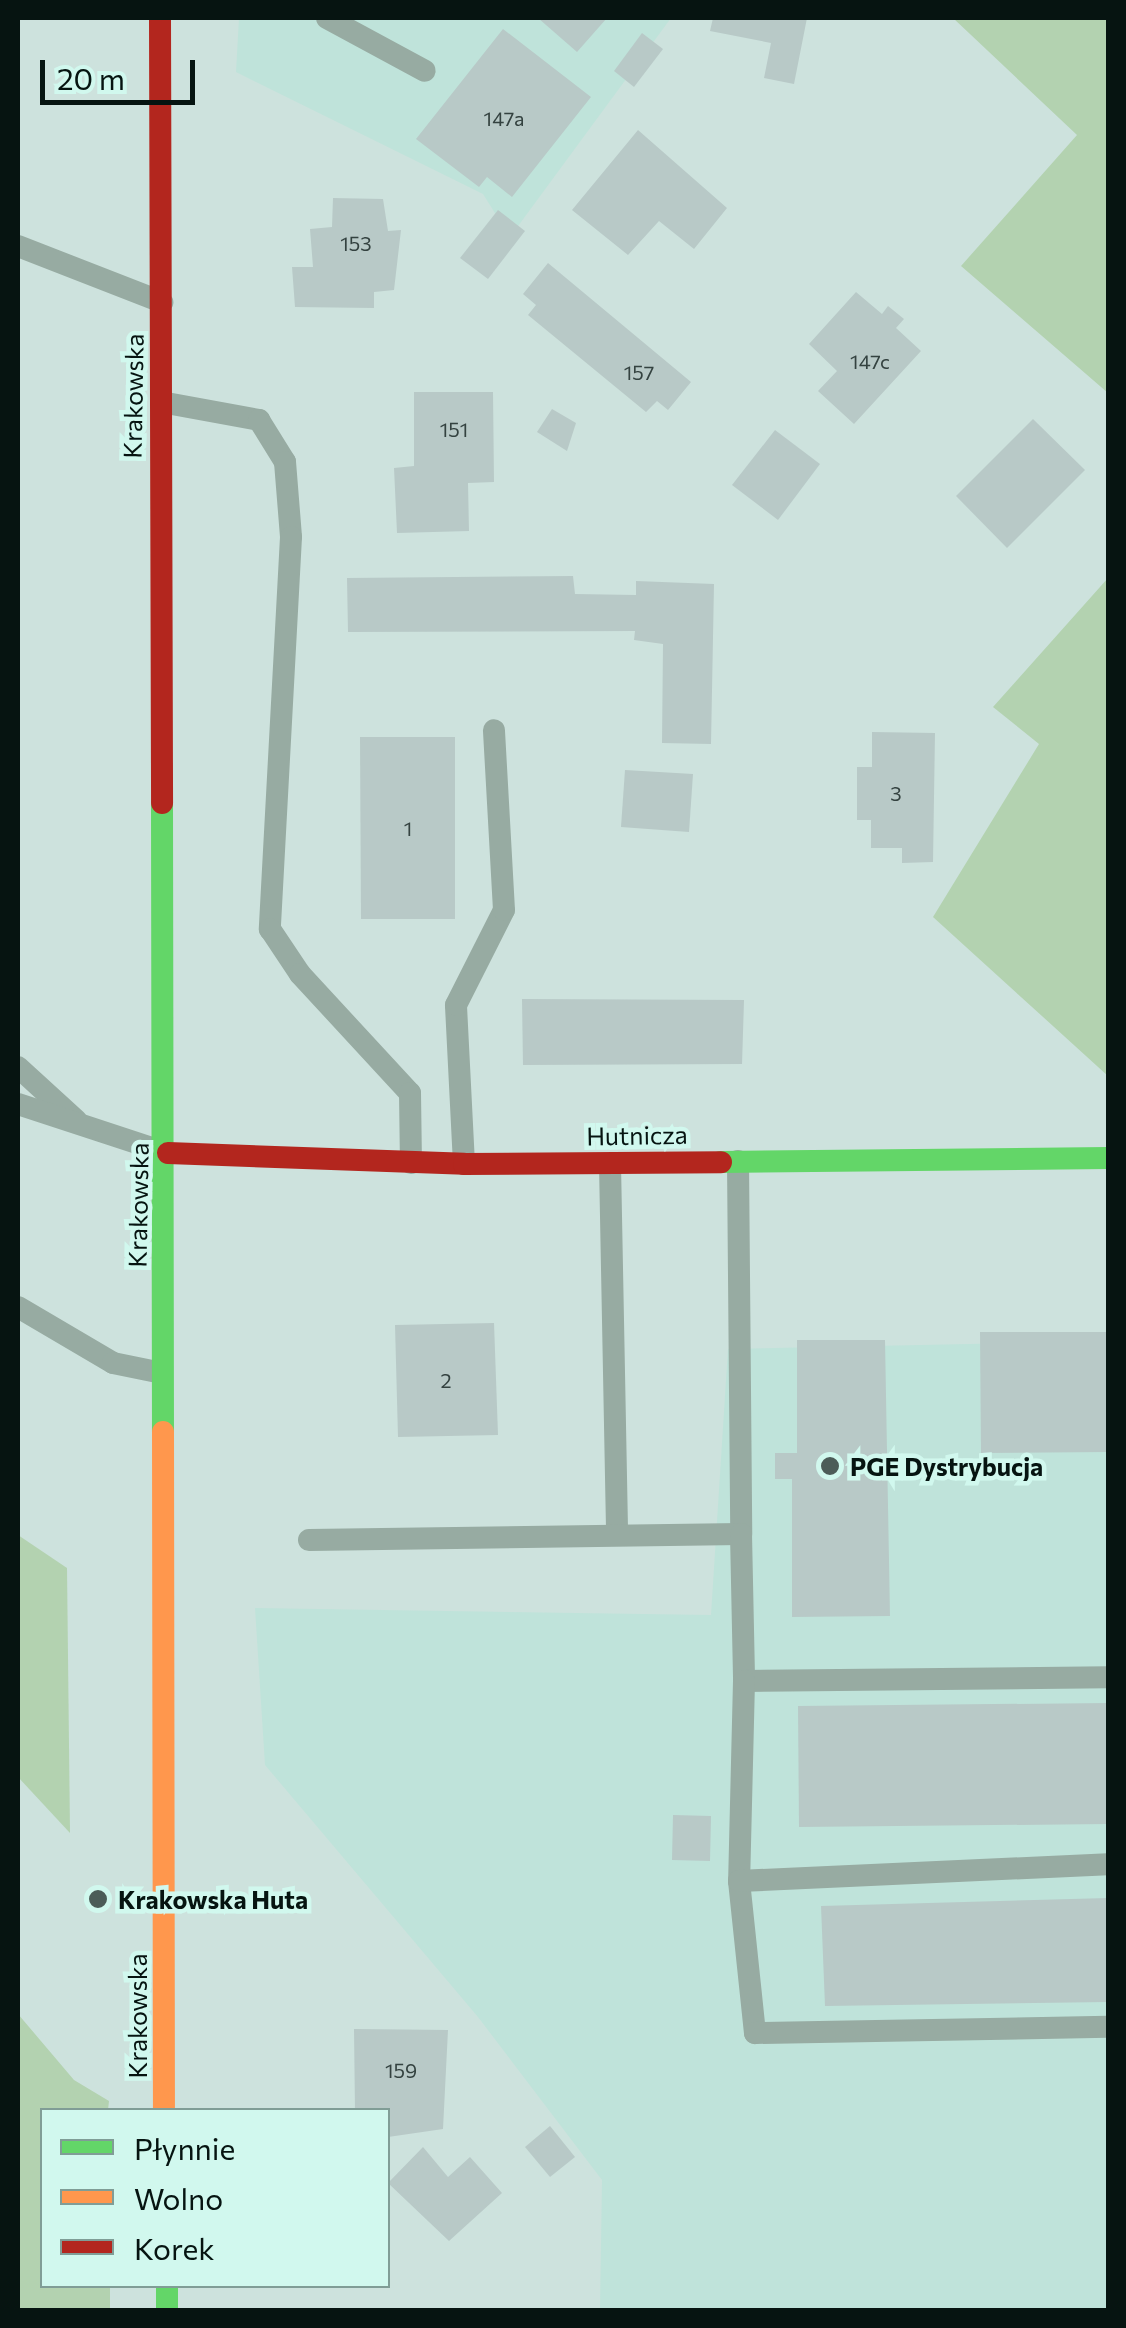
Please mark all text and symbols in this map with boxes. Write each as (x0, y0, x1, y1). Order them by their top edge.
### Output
scale bar (45, 40, 200, 102)
text: 20 m (57, 59, 125, 96)
house number: 147a (484, 106, 524, 130)
house number: 153 (340, 231, 372, 255)
street label: Krakowska (117, 333, 149, 459)
house number: 147c (850, 349, 890, 373)
house number: 157 (624, 360, 654, 384)
house number: 151 (440, 417, 468, 441)
house number: 3 (890, 781, 902, 805)
house number: 1 (404, 816, 412, 840)
street label: Hutnicza (586, 1119, 688, 1151)
street label: Krakowska (122, 1142, 154, 1268)
house number: 2 (440, 1368, 452, 1392)
place label: PGE Dystrybucja (850, 1451, 1043, 1481)
marker: PGE Dystrybucja (819, 1455, 841, 1477)
place label: Krakowska Huta (118, 1884, 308, 1914)
marker: Krakowska Huta (87, 1888, 109, 1910)
street label: Krakowska (122, 1953, 152, 2079)
house number: 159 (385, 2058, 417, 2082)
legend (40, 2108, 390, 2288)
text: Płynnie (134, 2129, 235, 2166)
text: Wolno (134, 2179, 223, 2216)
text: Korek (134, 2229, 215, 2266)

